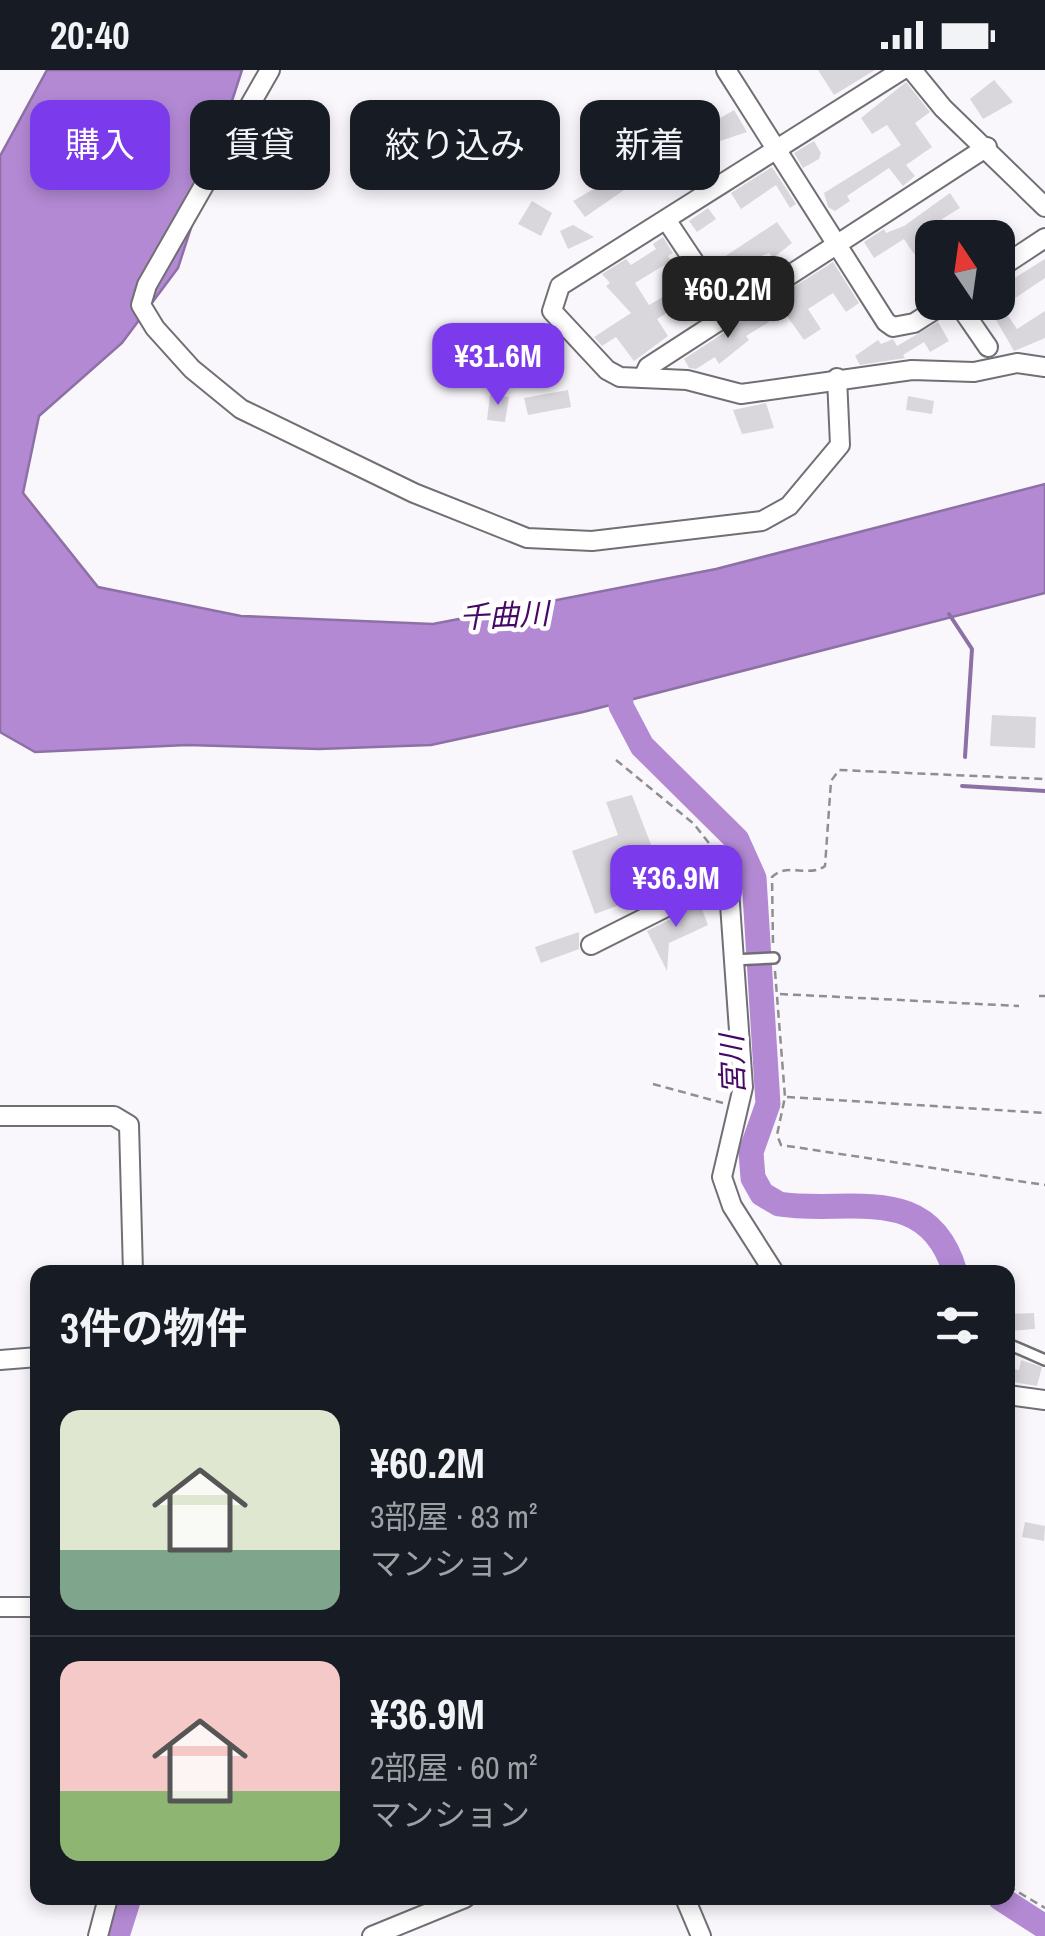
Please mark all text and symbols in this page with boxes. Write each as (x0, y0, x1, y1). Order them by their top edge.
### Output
text: 20:40 (50, 10, 130, 61)
chip: 購入 (30, 100, 170, 190)
chip: 賃貸 (190, 100, 330, 190)
chip: 絞り込み (350, 100, 560, 190)
chip: 新着 (580, 100, 720, 190)
north arrow (915, 220, 1015, 320)
map controls (915, 220, 1015, 320)
pin: ¥60.2M (647, 256, 809, 341)
text: ¥60.2M (684, 267, 772, 310)
pin: ¥31.6M (417, 323, 579, 408)
text: ¥31.6M (454, 334, 542, 377)
water label: 千曲川 (458, 593, 553, 637)
pin: ¥36.9M (595, 845, 757, 930)
text: ¥36.9M (632, 856, 720, 899)
water label: 宮川 (711, 1031, 753, 1096)
icon: filters (930, 1298, 985, 1353)
text: 3件の物件 (60, 1300, 247, 1356)
text: ¥60.2M (370, 1435, 485, 1491)
icon: home (140, 1450, 260, 1570)
text: 3部屋 · 83 m² (370, 1495, 538, 1538)
text: マンション (370, 1542, 530, 1585)
text: ¥36.9M (370, 1686, 485, 1742)
icon: home (140, 1701, 260, 1821)
text: 2部屋 · 60 m² (370, 1746, 538, 1789)
text: マンション (370, 1793, 530, 1836)

